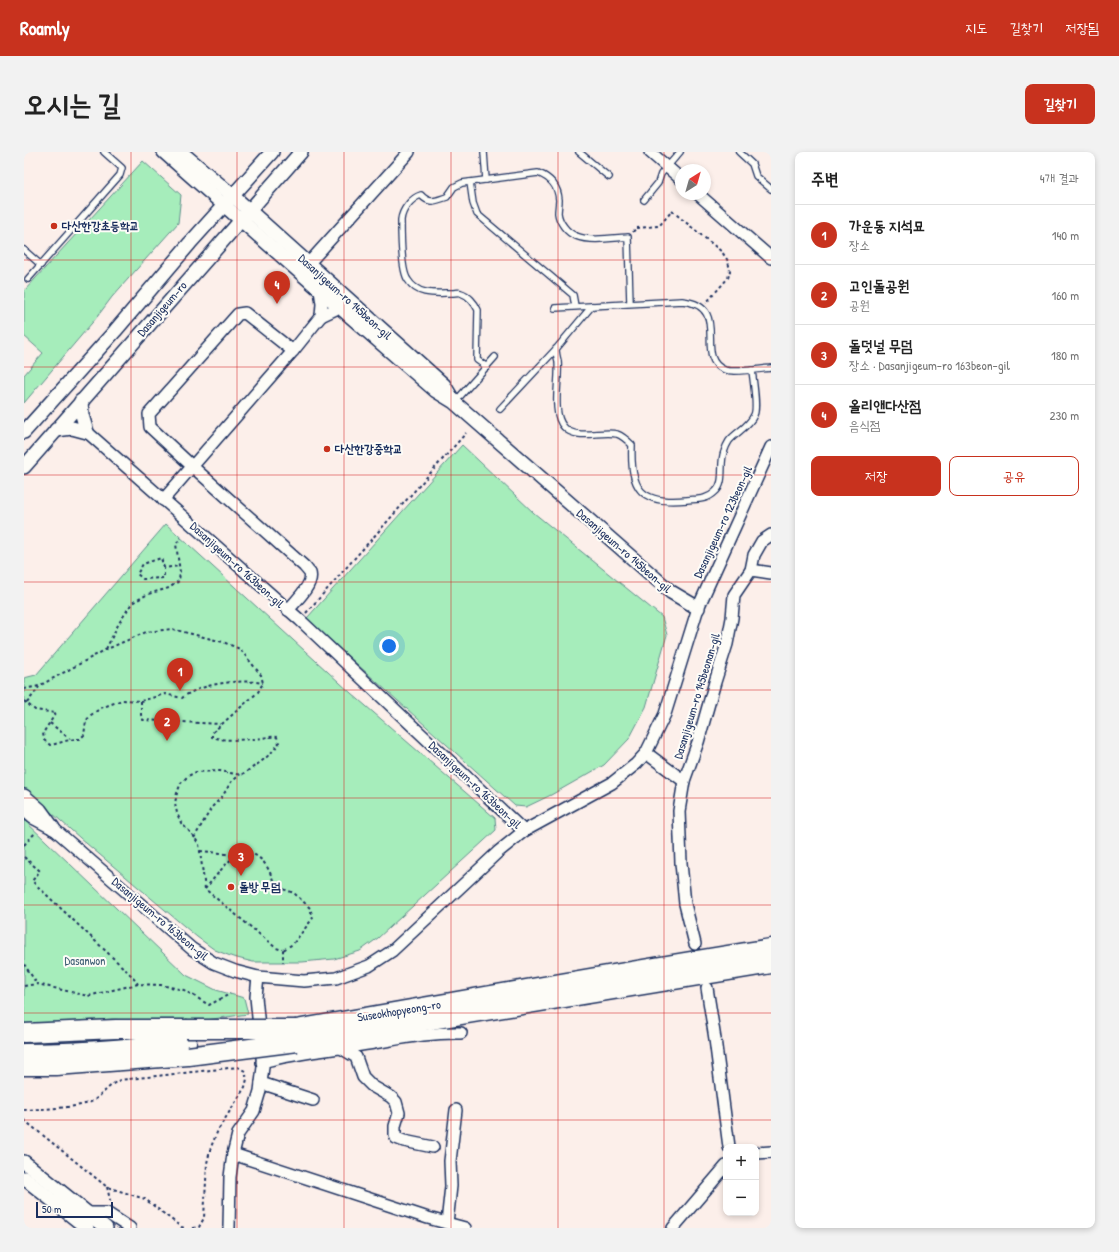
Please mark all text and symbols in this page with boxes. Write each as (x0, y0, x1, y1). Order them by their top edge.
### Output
text: Roamly (20, 15, 70, 41)
text: 지도 (965, 18, 987, 37)
text: 길찾기 (1009, 18, 1043, 37)
text: 저장됨 (1065, 18, 1099, 37)
button: 길찾기 (1025, 84, 1095, 124)
text: 오시는 길 (24, 85, 121, 123)
north arrow (675, 164, 711, 200)
text: 주변 (811, 167, 838, 190)
text: 4개 결과 (1040, 169, 1079, 187)
text: 가운동 지석묘 (849, 215, 925, 236)
place label: 다산한강초등학교 (61, 217, 139, 234)
marker: 다산한강초등학교 (49, 221, 59, 231)
text: 1 (822, 226, 826, 244)
text: 140 m (1052, 226, 1079, 244)
text: 장소 (849, 236, 870, 254)
street label: Dasanjigeum-ro 145beon-gil (295, 250, 397, 344)
pin: 4 (264, 271, 290, 304)
text: 고인돌공원 (849, 275, 909, 296)
street label: Dasanjigeum-ro (133, 277, 190, 340)
text: 2 (821, 286, 827, 304)
text: 160 m (1051, 286, 1079, 304)
text: 공원 (849, 296, 870, 314)
text: 돌덧널 무덤 (849, 335, 913, 356)
text: 3 (821, 346, 827, 364)
text: 180 m (1051, 346, 1079, 364)
text: 장소 · Dasanjigeum-ro 163beon-gil (849, 356, 1010, 374)
text: 올리앤다산점 (849, 395, 921, 416)
text: 4 (822, 406, 826, 424)
text: 230 m (1049, 406, 1079, 424)
text: 음식점 (849, 416, 880, 434)
place label: 다산한강중학교 (334, 440, 403, 457)
marker: 다산한강중학교 (322, 444, 332, 454)
button: 저장 (811, 456, 941, 496)
button: 공유 (949, 456, 1079, 496)
street label: Dasanjigeum-ro 123beon-gil (689, 462, 756, 581)
street label: Dasanjigeum-ro 145beon-gil (573, 505, 676, 597)
street label: Dasanjigeum-ro 163beon-gil (187, 518, 289, 612)
street label: Dasanjigeum-ro 145beonan-gil (669, 630, 724, 761)
your location (379, 636, 399, 656)
pin: 1 (167, 658, 193, 691)
pin: 2 (154, 708, 180, 741)
street label: Dasanjigeum-ro 163beon-gil (425, 737, 526, 833)
pin: 3 (228, 843, 254, 876)
street label: Dasanjigeum-ro 163beon-gil (108, 873, 213, 965)
place label: 돌방 무덤 (239, 878, 281, 895)
marker: 돌방 무덤 (226, 882, 236, 892)
park label: Dasanwon (65, 952, 105, 969)
street label: Suseokhopyeong-ro (356, 995, 442, 1025)
map controls (723, 1144, 759, 1216)
button: + (723, 1144, 759, 1180)
button: − (723, 1180, 759, 1216)
scale bar (36, 1200, 113, 1219)
text: 50 m (42, 1202, 62, 1216)

